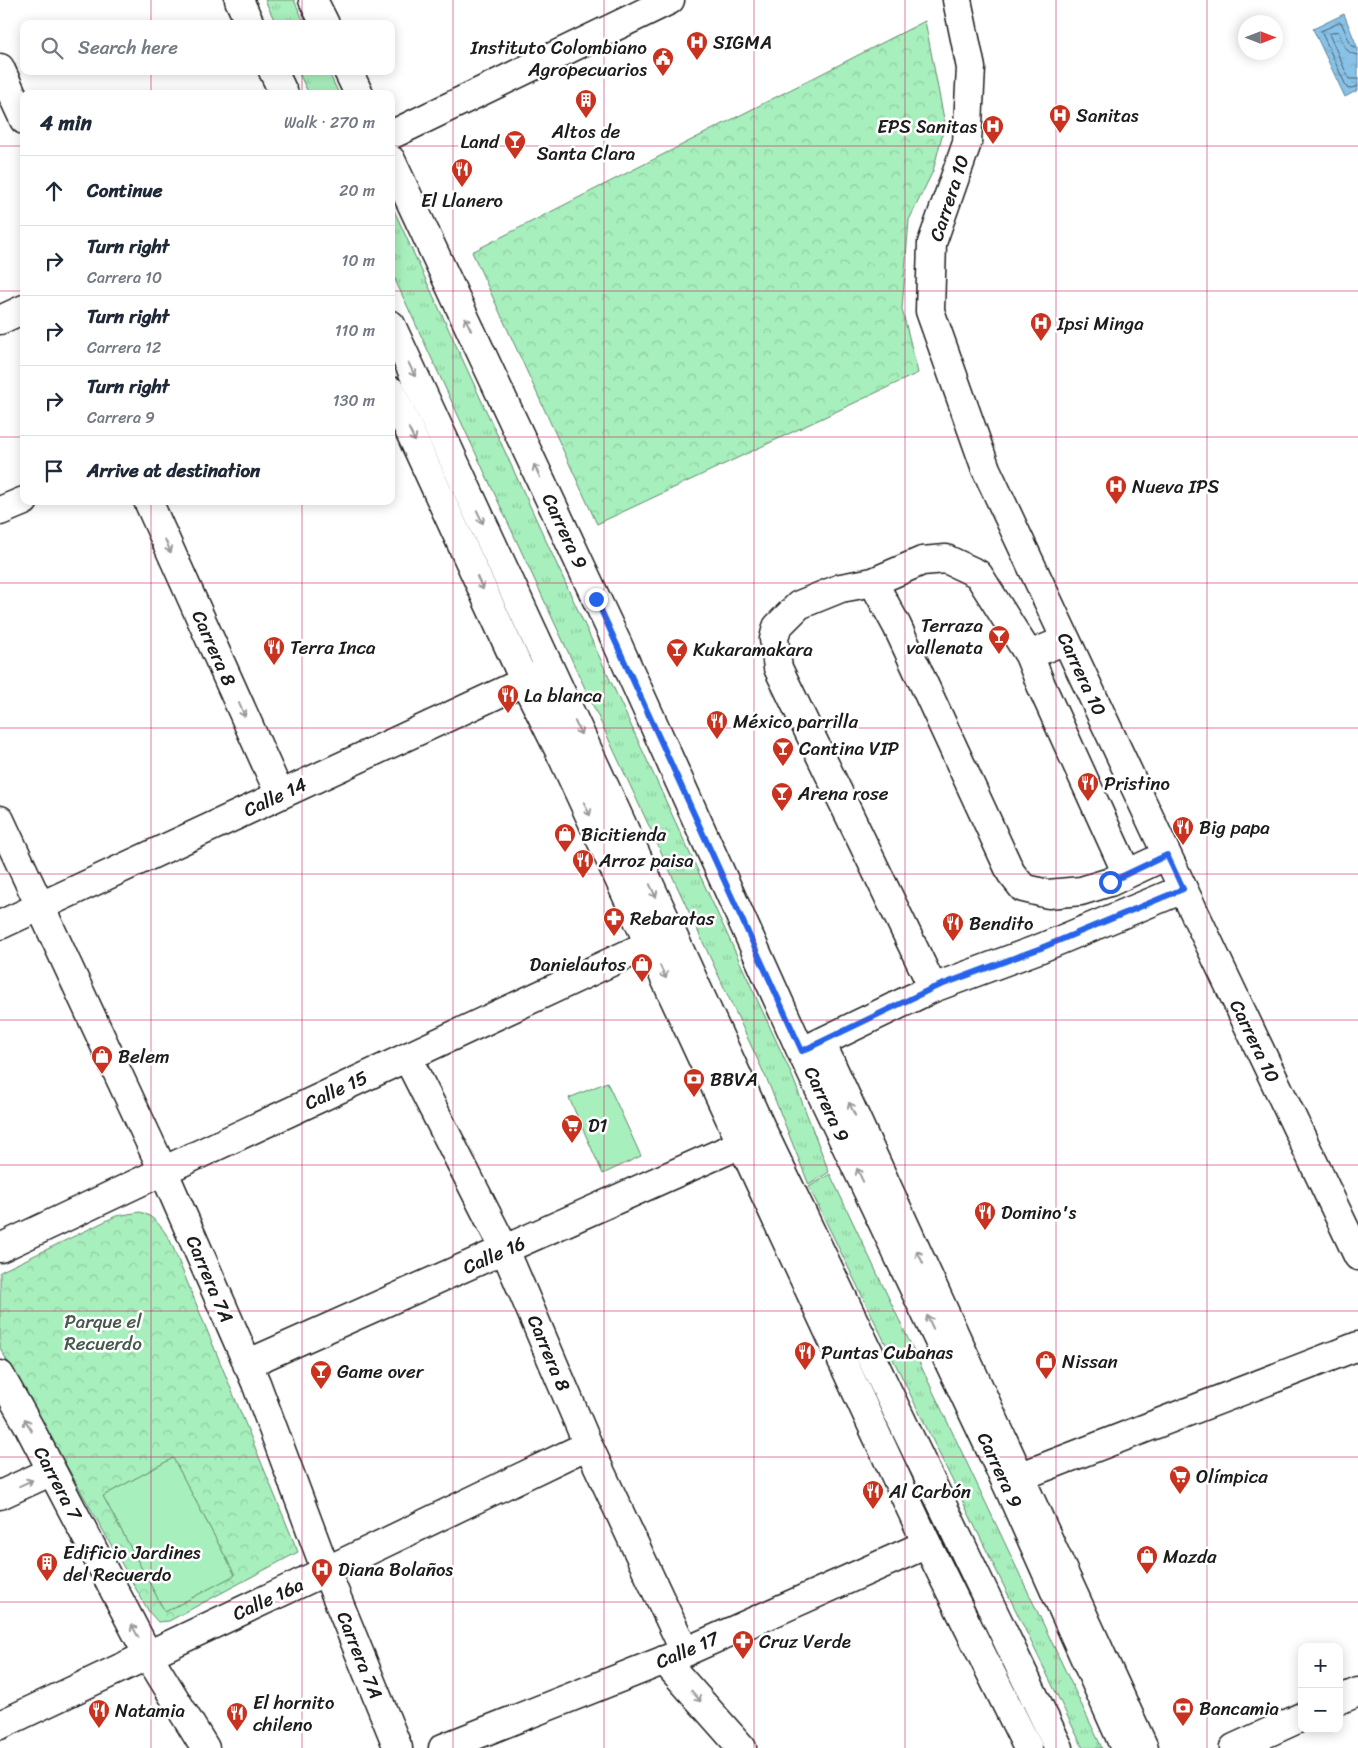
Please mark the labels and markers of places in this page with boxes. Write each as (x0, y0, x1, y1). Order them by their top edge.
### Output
place label: SIGMA (713, 26, 772, 59)
hospital icon: SIGMA (685, 30, 709, 61)
place label: Instituto Colombiano Agropecuarios (469, 31, 647, 86)
public building icon: Instituto Colombiano Agropecuarios (651, 46, 675, 77)
building icon: Altos de Santa Clara (574, 88, 598, 119)
place label: Sanitas (1076, 99, 1139, 132)
hospital icon: Sanitas (1048, 103, 1072, 134)
place label: EPS Sanitas (877, 110, 977, 143)
hospital icon: EPS Sanitas (981, 114, 1005, 145)
place label: Altos de Santa Clara (537, 115, 636, 170)
place label: Land (460, 125, 500, 158)
bar icon: Land (503, 129, 527, 160)
restaurant icon: El Llanero (450, 157, 474, 188)
place label: El Llanero (421, 184, 503, 217)
place label: Ipsi Minga (1056, 307, 1144, 340)
hospital icon: Ipsi Minga (1029, 311, 1053, 342)
place label: Nueva IPS (1132, 470, 1219, 503)
hospital icon: Nueva IPS (1104, 474, 1128, 505)
place label: Terraza vallenata (906, 609, 983, 664)
bar icon: Terraza vallenata (987, 624, 1011, 655)
place label: Terra Inca (290, 631, 376, 664)
place label: Kukaramakara (693, 633, 813, 666)
restaurant icon: Terra Inca (262, 635, 286, 666)
bar icon: Kukaramakara (665, 637, 689, 668)
place label: La blanca (524, 679, 602, 712)
restaurant icon: La blanca (496, 683, 520, 714)
place label: México parrilla (733, 705, 859, 738)
restaurant icon: México parrilla (705, 709, 729, 740)
place label: Cantina VIP (799, 732, 899, 765)
bar icon: Cantina VIP (771, 736, 795, 767)
place label: Pristino (1104, 767, 1170, 800)
restaurant icon: Pristino (1076, 771, 1100, 802)
place label: Arena rose (797, 777, 889, 810)
bar icon: Arena rose (770, 781, 794, 812)
place label: Big papa (1199, 811, 1270, 844)
restaurant icon: Big papa (1171, 815, 1195, 846)
place label: Bicitienda (581, 818, 667, 851)
shop icon: Bicitienda (553, 822, 577, 853)
place label: Arroz paisa (598, 844, 694, 877)
restaurant icon: Arroz paisa (571, 848, 595, 879)
place label: Rebaratas (630, 902, 715, 935)
pharmacy icon: Rebaratas (602, 906, 626, 937)
place label: Bendito (969, 907, 1033, 940)
restaurant icon: Bendito (941, 911, 965, 942)
place label: Danielautos (530, 948, 626, 981)
shop icon: Danielautos (630, 952, 654, 983)
place label: Belem (118, 1040, 170, 1073)
shop icon: Belem (90, 1044, 114, 1075)
place label: BBVA (710, 1063, 758, 1096)
bank icon: BBVA (682, 1067, 706, 1098)
place label: D1 (588, 1109, 608, 1142)
supermarket icon: D1 (560, 1113, 584, 1144)
place label: Domino's (1001, 1196, 1077, 1229)
restaurant icon: Domino's (973, 1200, 997, 1231)
place label: Puntas Cubanas (821, 1336, 953, 1369)
restaurant icon: Puntas Cubanas (793, 1340, 817, 1371)
place label: Nissan (1062, 1345, 1118, 1378)
shop icon: Nissan (1034, 1349, 1058, 1380)
place label: Game over (337, 1355, 425, 1388)
bar icon: Game over (309, 1359, 333, 1390)
place label: Olímpica (1196, 1460, 1268, 1493)
supermarket icon: Olímpica (1168, 1464, 1192, 1495)
place label: Al Carbón (888, 1475, 971, 1508)
restaurant icon: Al Carbón (861, 1479, 885, 1510)
place label: Edificio Jardines del Recuerdo (63, 1536, 201, 1591)
place label: Mazda (1163, 1540, 1217, 1573)
shop icon: Mazda (1135, 1544, 1159, 1575)
building icon: Edificio Jardines del Recuerdo (35, 1551, 59, 1582)
place label: Diana Bolaños (338, 1553, 453, 1586)
hospital icon: Diana Bolaños (310, 1557, 334, 1588)
place label: Cruz Verde (759, 1625, 851, 1658)
pharmacy icon: Cruz Verde (731, 1629, 755, 1660)
place label: El hornito chileno (253, 1686, 335, 1741)
place label: Bancamia (1199, 1692, 1280, 1725)
place label: Natamia (115, 1694, 185, 1727)
bank icon: Bancamia (1171, 1696, 1195, 1727)
restaurant icon: Natamia (87, 1698, 111, 1729)
restaurant icon: El hornito chileno (225, 1701, 249, 1732)

